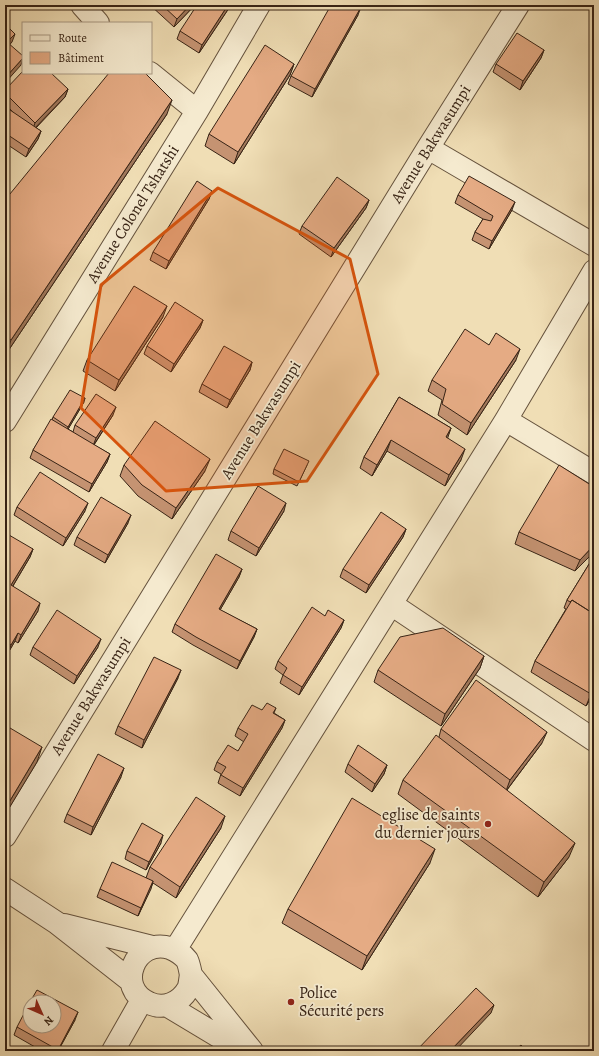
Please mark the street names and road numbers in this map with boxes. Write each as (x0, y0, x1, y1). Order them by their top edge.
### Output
street label: Avenue Bakwasumpi (385, 81, 476, 208)
street label: Avenue Colonel Tshatshi (81, 141, 184, 288)
street label: Avenue Bakwasumpi (215, 357, 306, 484)
street label: Avenue Bakwasumpi (45, 633, 136, 760)

